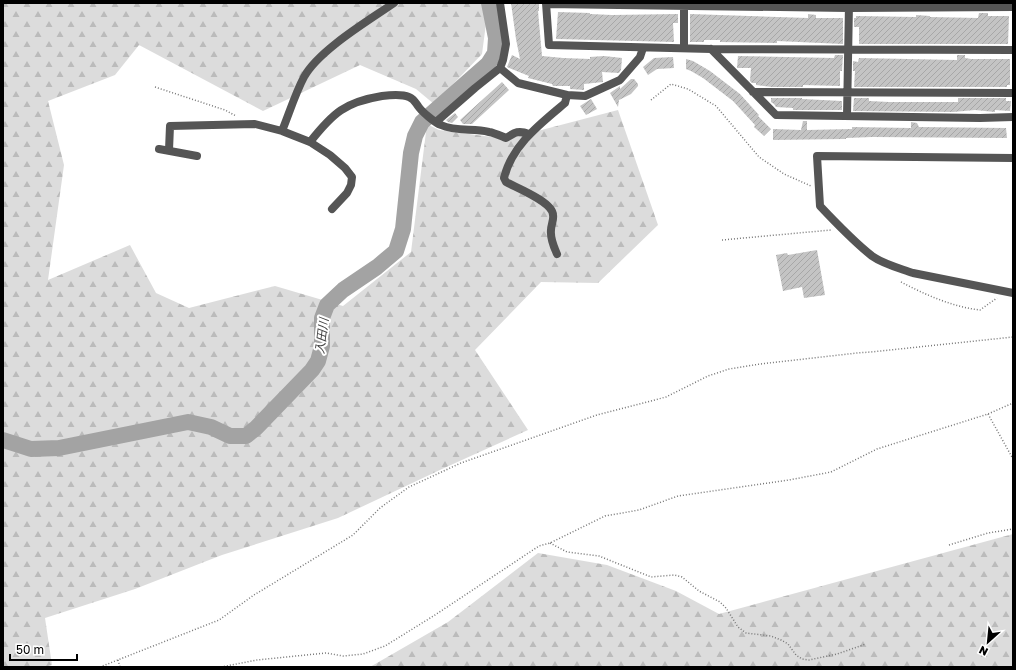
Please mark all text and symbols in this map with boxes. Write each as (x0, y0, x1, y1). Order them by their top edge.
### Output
water label: 入田川 (312, 315, 331, 355)
north arrow (968, 622, 1008, 662)
scale bar (10, 636, 77, 662)
text: 50 m (16, 642, 44, 657)
text: N (977, 644, 990, 659)

